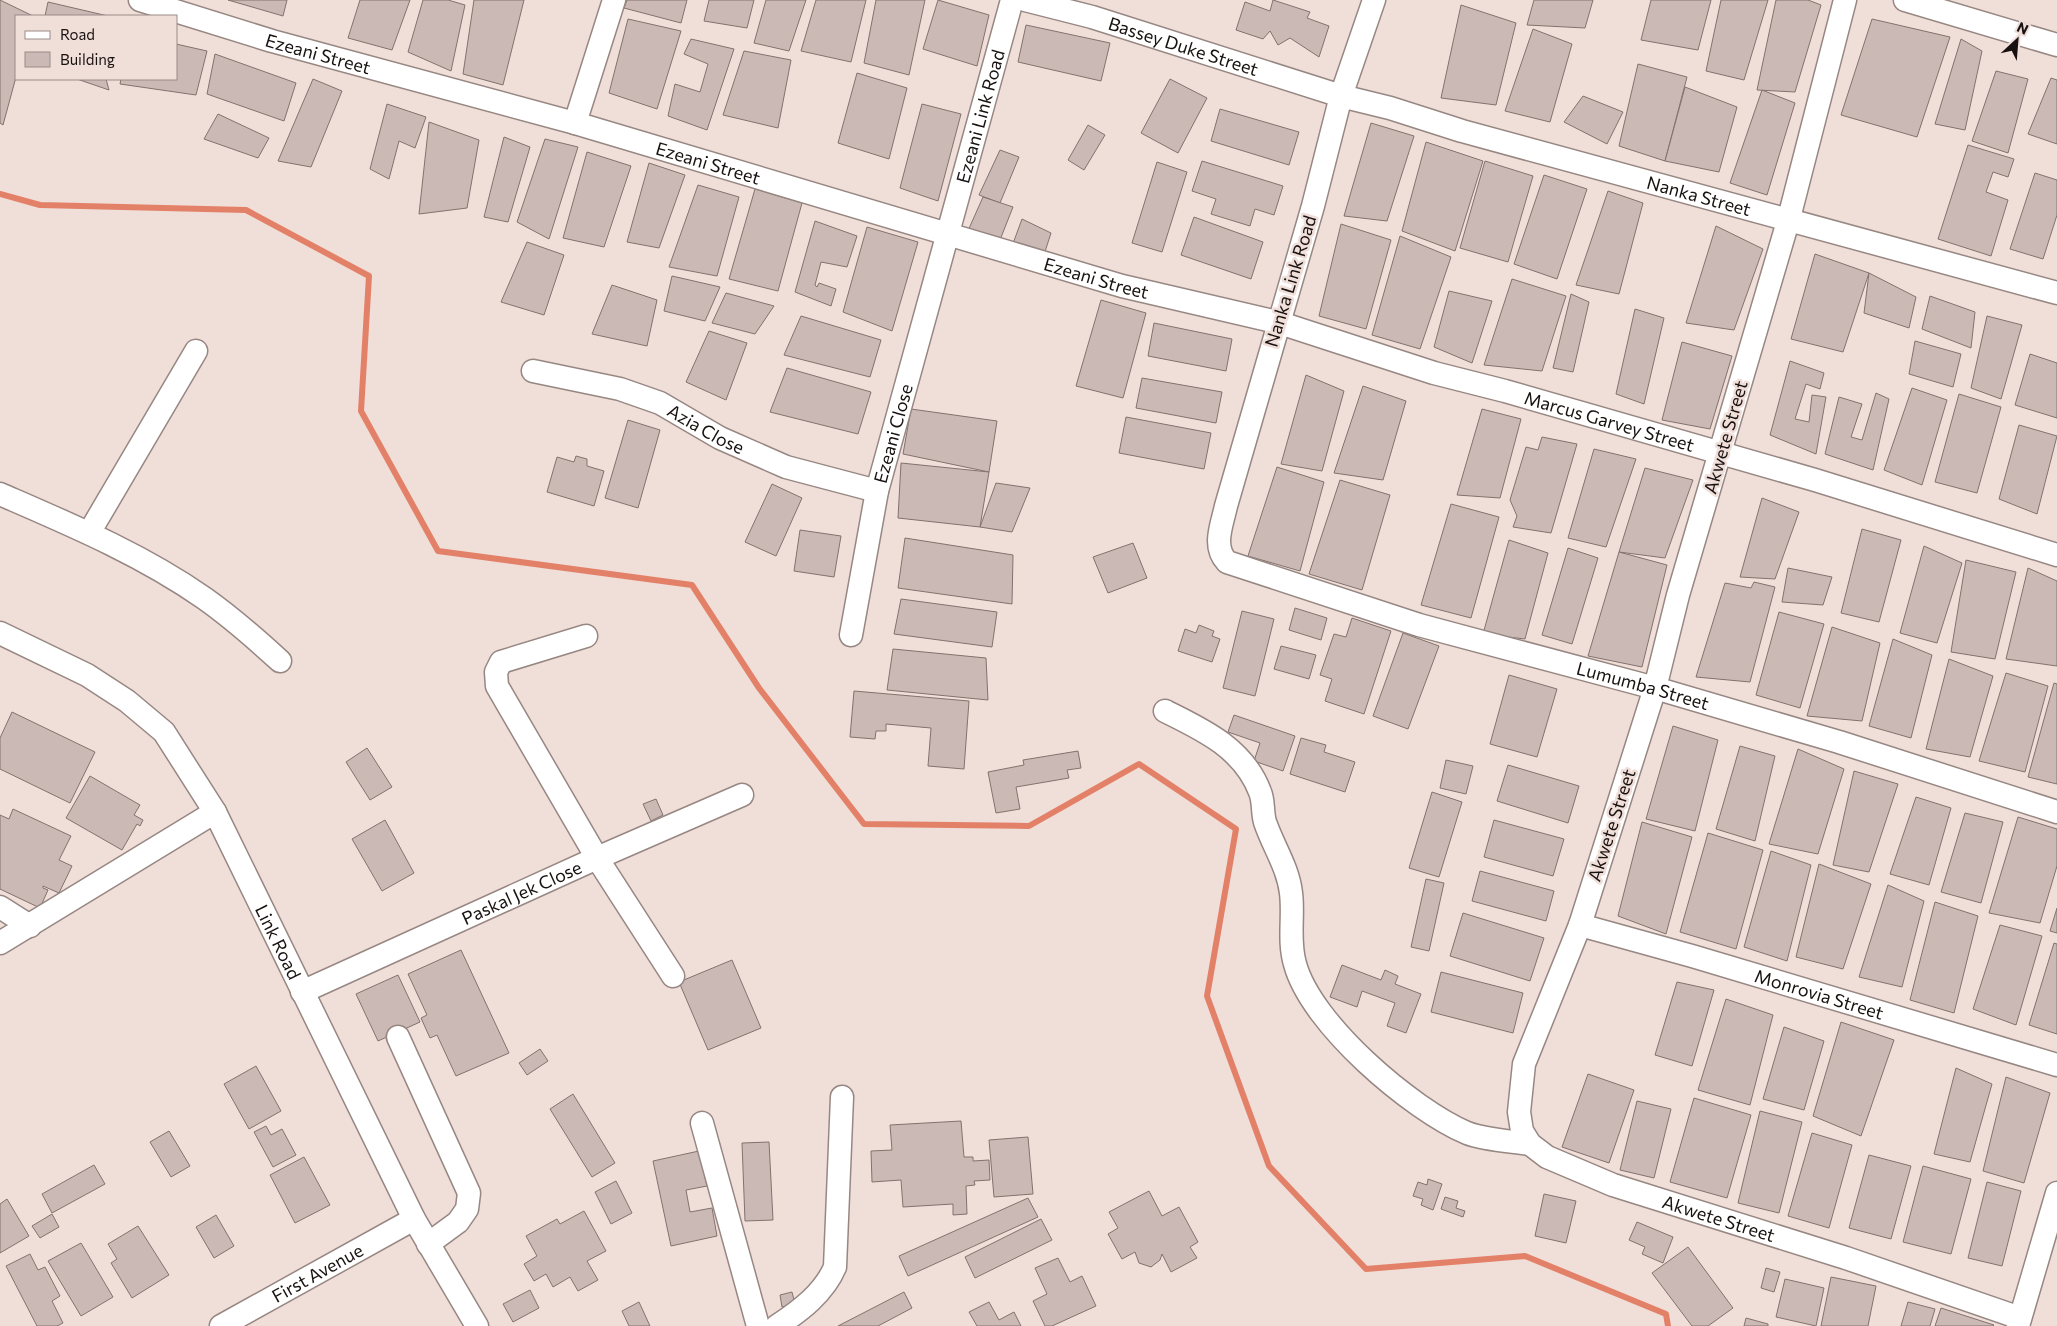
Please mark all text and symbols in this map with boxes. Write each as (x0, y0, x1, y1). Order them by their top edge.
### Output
street label: Bassey Duke Street (1106, 12, 1261, 80)
legend (15, 15, 178, 80)
north arrow (1992, 15, 2042, 65)
text: N (2014, 18, 2031, 38)
text: Road (60, 25, 95, 43)
street label: Ezeani Street (263, 29, 373, 78)
street label: Ezeani Link Road (951, 47, 1009, 185)
text: Building (60, 50, 115, 68)
street label: Ezeani Street (653, 137, 763, 189)
street label: Nanka Street (1645, 171, 1753, 220)
street label: Nanka Link Road (1260, 213, 1320, 349)
street label: Ezeani Street (1041, 252, 1151, 303)
street label: Akwete Street (1698, 378, 1752, 496)
street label: Ezeani Close (869, 381, 917, 486)
street label: Marcus Garvey Street (1522, 386, 1697, 456)
street label: Azia Close (664, 399, 748, 458)
street label: Lumumba Street (1574, 657, 1712, 714)
street label: Akwete Street (1583, 766, 1639, 884)
street label: Paskal Jek Close (458, 856, 585, 929)
street label: Link Road (251, 901, 306, 983)
street label: Monrovia Street (1752, 964, 1886, 1024)
street label: Akwete Street (1660, 1190, 1778, 1246)
street label: First Avenue (268, 1239, 367, 1307)

